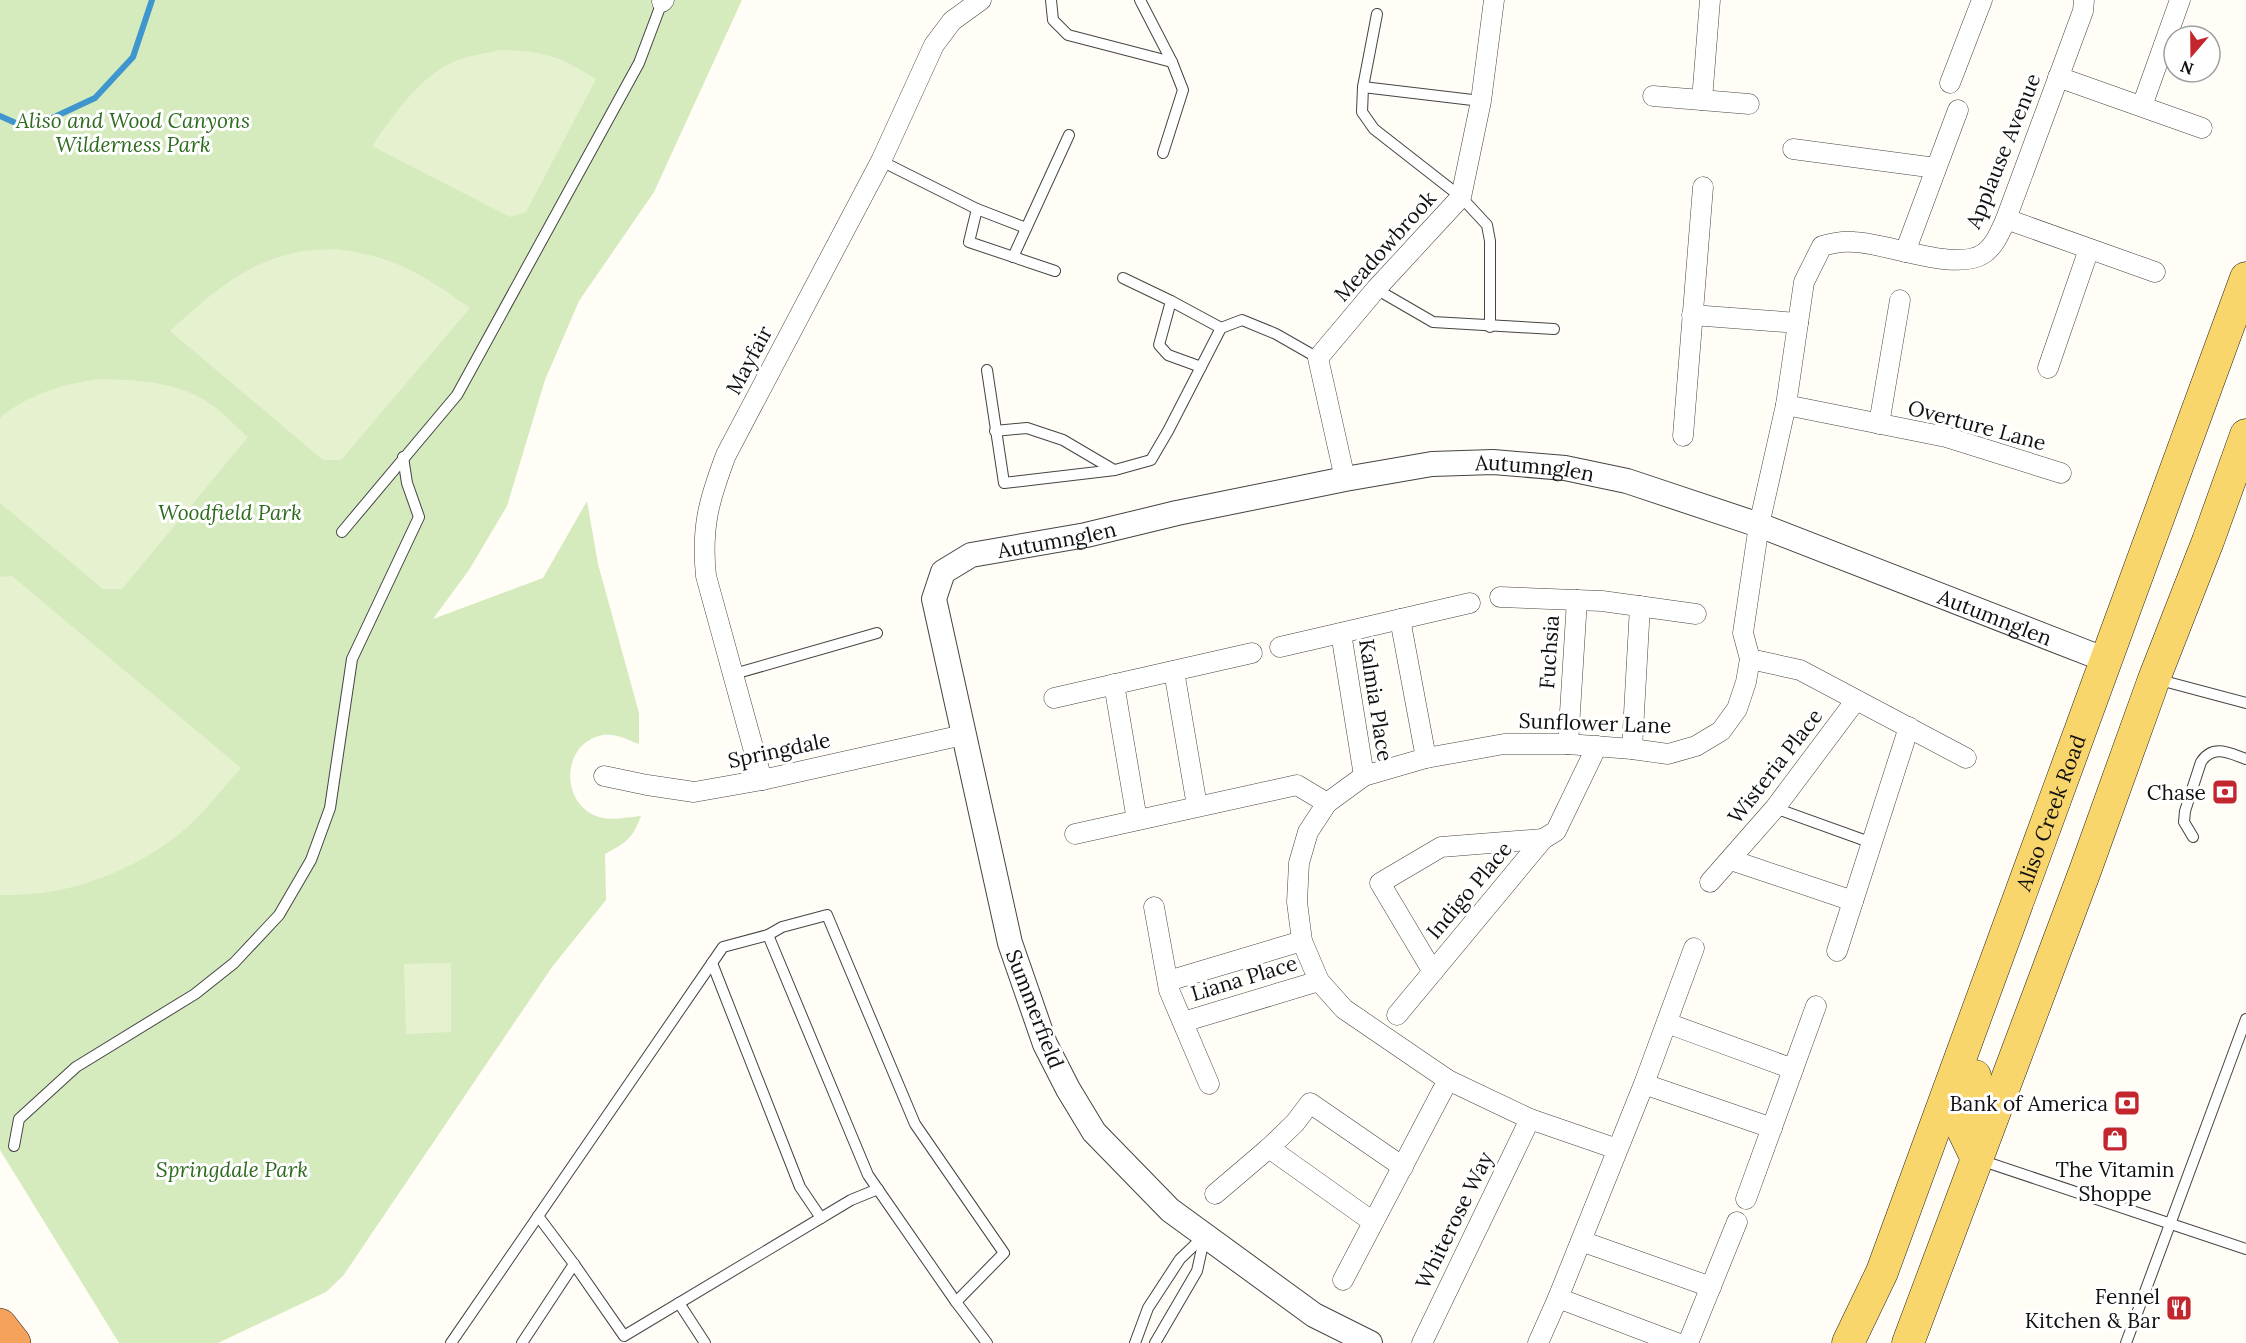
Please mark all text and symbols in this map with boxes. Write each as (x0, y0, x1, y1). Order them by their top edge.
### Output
north arrow (2162, 24, 2222, 84)
text: N (2178, 57, 2196, 80)
street label: Applause Avenue (1959, 69, 2046, 234)
park label: Aliso and Wood Canyons Wilderness Park (15, 107, 250, 158)
street label: Meadowbrook (1328, 184, 1442, 307)
street label: Mayfair (720, 321, 778, 399)
street label: Overture Lane (1905, 394, 2049, 456)
street label: Autumnglen (1474, 448, 1597, 487)
park label: Woodfield Park (158, 499, 302, 526)
street label: Autumnglen (994, 515, 1119, 564)
street label: Autumnglen (1933, 582, 2056, 651)
street label: Fuchsia (1533, 614, 1565, 690)
street label: Kalmia Place (1353, 637, 1399, 763)
street label: Wisteria Place (1722, 703, 1828, 829)
street label: Sunflower Lane (1518, 707, 1672, 739)
street label: Springdale (725, 726, 833, 774)
street label: Aliso Creek Road (2009, 731, 2091, 895)
bank icon: Chase (2210, 777, 2240, 807)
place label: Chase (2147, 779, 2206, 806)
street label: Indigo Place (1420, 836, 1518, 944)
street label: Summerfield (1000, 946, 1070, 1072)
street label: Liana Place (1188, 949, 1300, 1007)
bank icon: Bank of America (2112, 1088, 2142, 1118)
place label: Bank of America (1949, 1090, 2108, 1117)
shop icon: The Vitamin Shoppe (2100, 1124, 2130, 1154)
street label: Whiterose Way (1409, 1147, 1499, 1293)
park label: Springdale Park (156, 1156, 308, 1183)
place label: The Vitamin Shoppe (2056, 1156, 2175, 1207)
place label: Fennel Kitchen & Bar (2025, 1283, 2160, 1334)
restaurant icon: Fennel Kitchen & Bar (2164, 1293, 2194, 1323)

